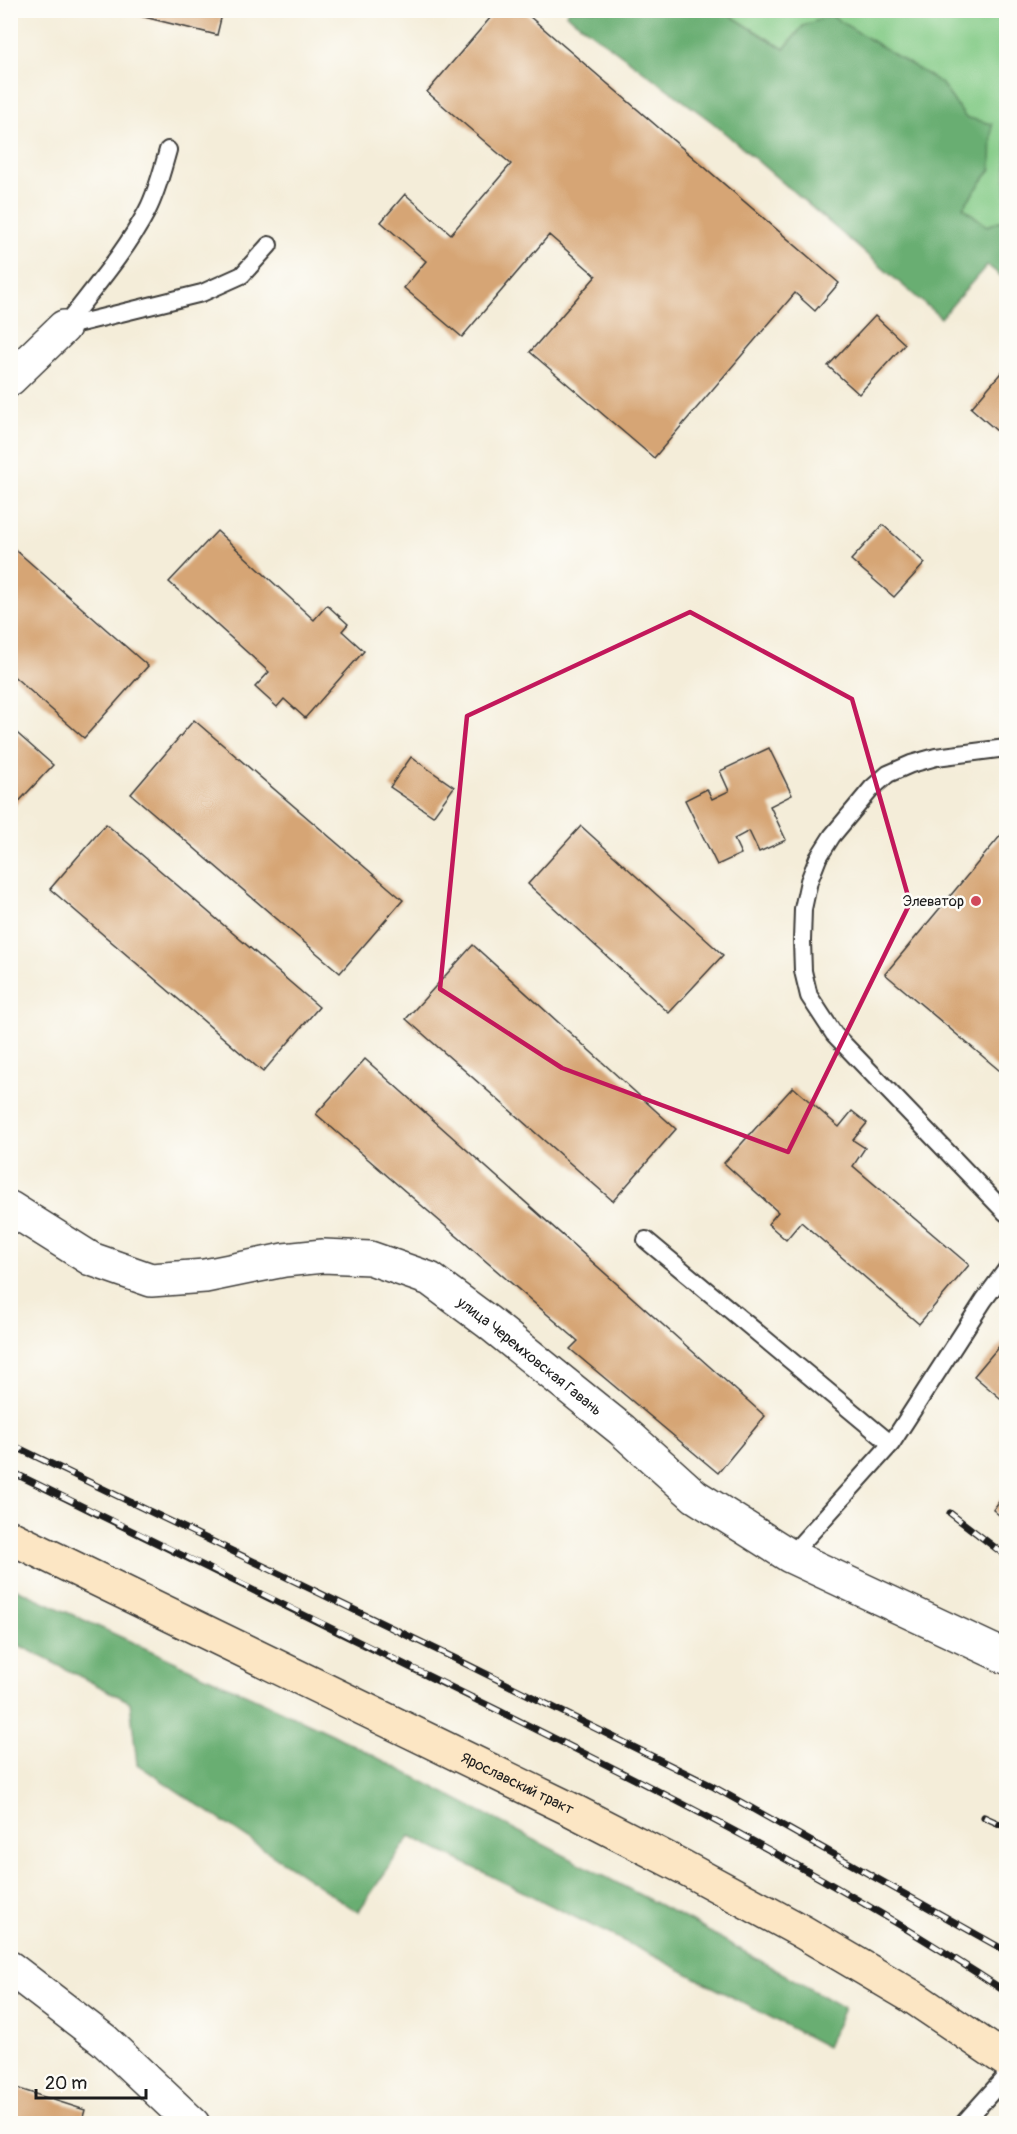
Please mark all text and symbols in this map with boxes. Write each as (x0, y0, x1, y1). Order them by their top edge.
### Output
place label: Элеватор (903, 892, 964, 911)
marker: Элеватор (969, 894, 983, 908)
street label: улица Черемховская Гавань (452, 1293, 606, 1420)
street label: Ярославский тракт (458, 1748, 577, 1820)
scale bar (36, 2062, 146, 2100)
text: 20 m (45, 2072, 87, 2095)

